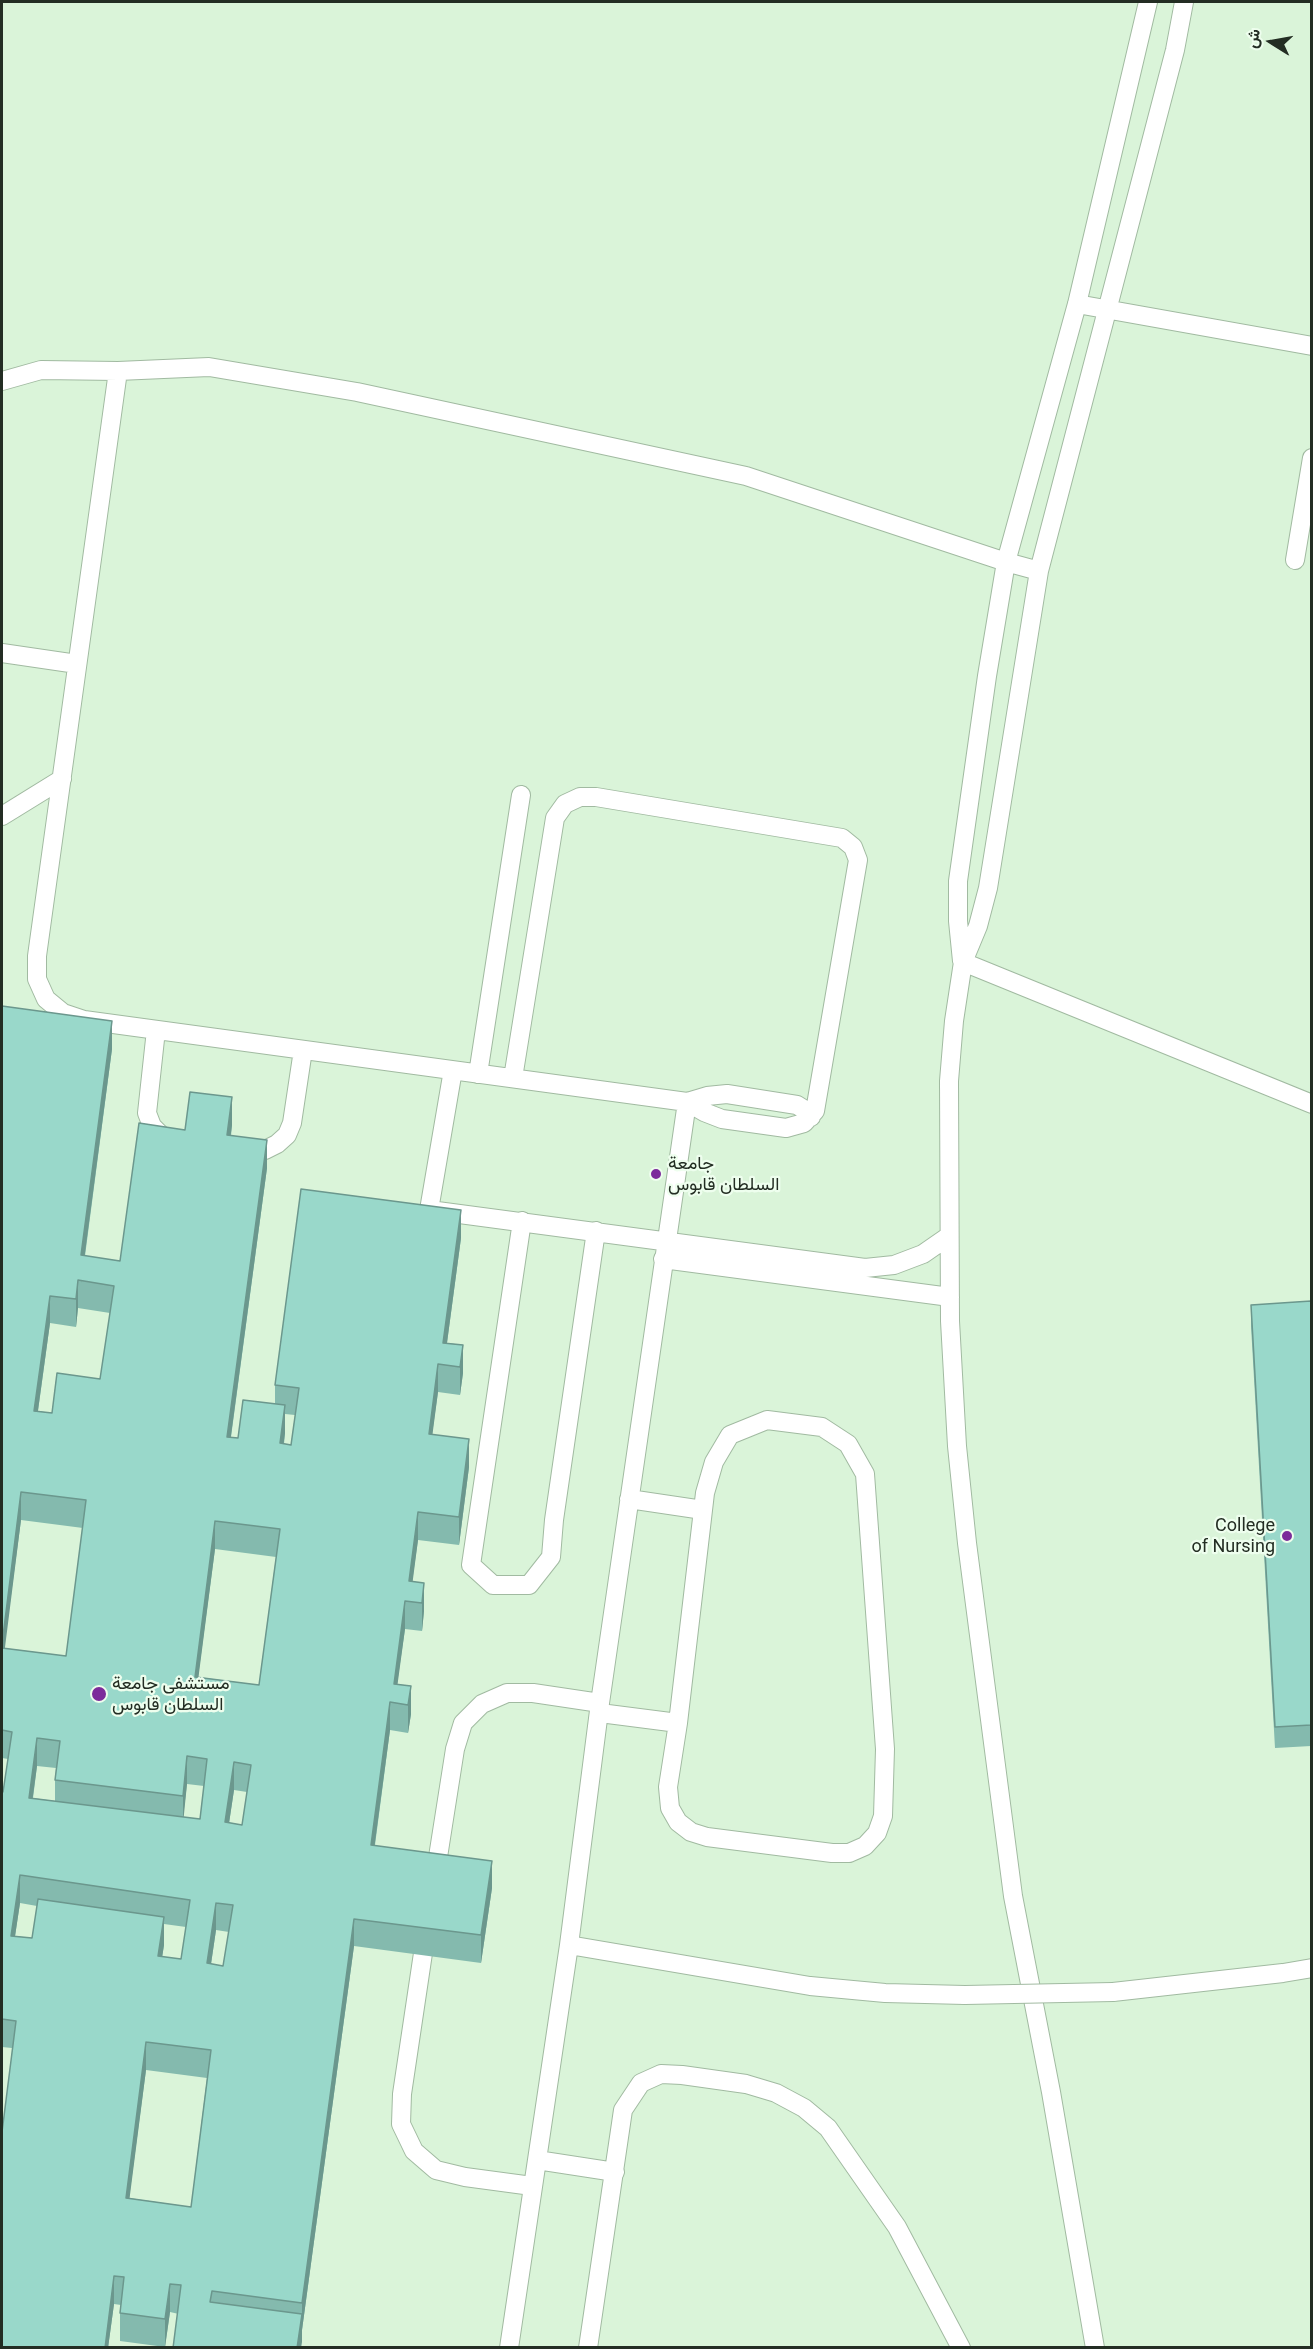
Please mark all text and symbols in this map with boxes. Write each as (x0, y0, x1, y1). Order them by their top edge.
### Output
north arrow (1241, 12, 1301, 72)
text: ش (1242, 27, 1264, 50)
place label: جامعة السلطان قابوس (668, 1153, 779, 1196)
marker: جامعة السلطان قابوس (649, 1167, 663, 1181)
place label: College of Nursing (1191, 1515, 1275, 1558)
marker: College of Nursing (1280, 1529, 1294, 1543)
place label: مستشفى جامعة السلطان قابوس (112, 1673, 230, 1716)
marker: مستشفى جامعة السلطان قابوس (90, 1685, 108, 1703)

